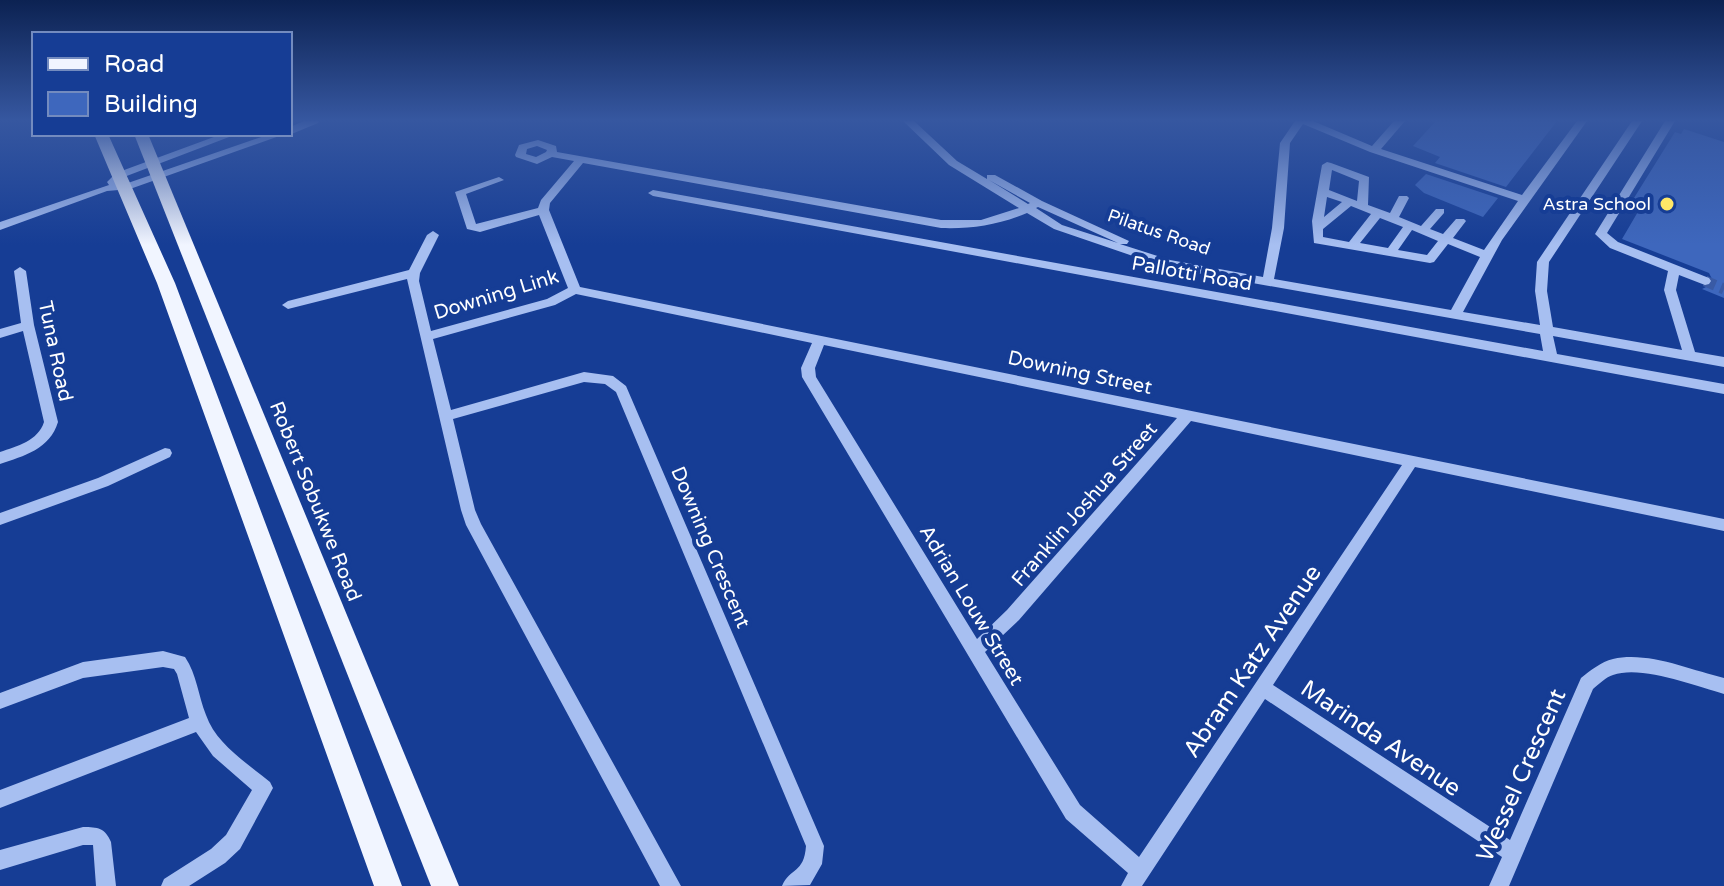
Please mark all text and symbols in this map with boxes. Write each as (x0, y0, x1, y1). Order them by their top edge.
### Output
legend (32, 32, 292, 136)
text: Road (104, 50, 164, 79)
text: Building (104, 90, 198, 119)
place label: Astra School (1542, 193, 1651, 215)
marker: Astra School (1658, 195, 1676, 213)
street label: Pilatus Road (1105, 204, 1213, 260)
street label: Pallotti Road (1130, 252, 1254, 296)
street label: Downing Link (431, 265, 562, 325)
street label: Tuna Road (33, 299, 77, 404)
street label: Downing Street (1005, 346, 1154, 400)
street label: Robert Sobukwe Road (264, 398, 366, 605)
street label: Franklin Joshua Street (1007, 417, 1163, 592)
street label: Downing Crescent (665, 463, 755, 632)
street label: Adrian Louw Street (914, 521, 1029, 690)
street label: Abram Katz Avenue (1177, 559, 1328, 763)
street label: Marinda Avenue (1295, 674, 1466, 803)
street label: Wessel Crescent (1470, 684, 1572, 866)

